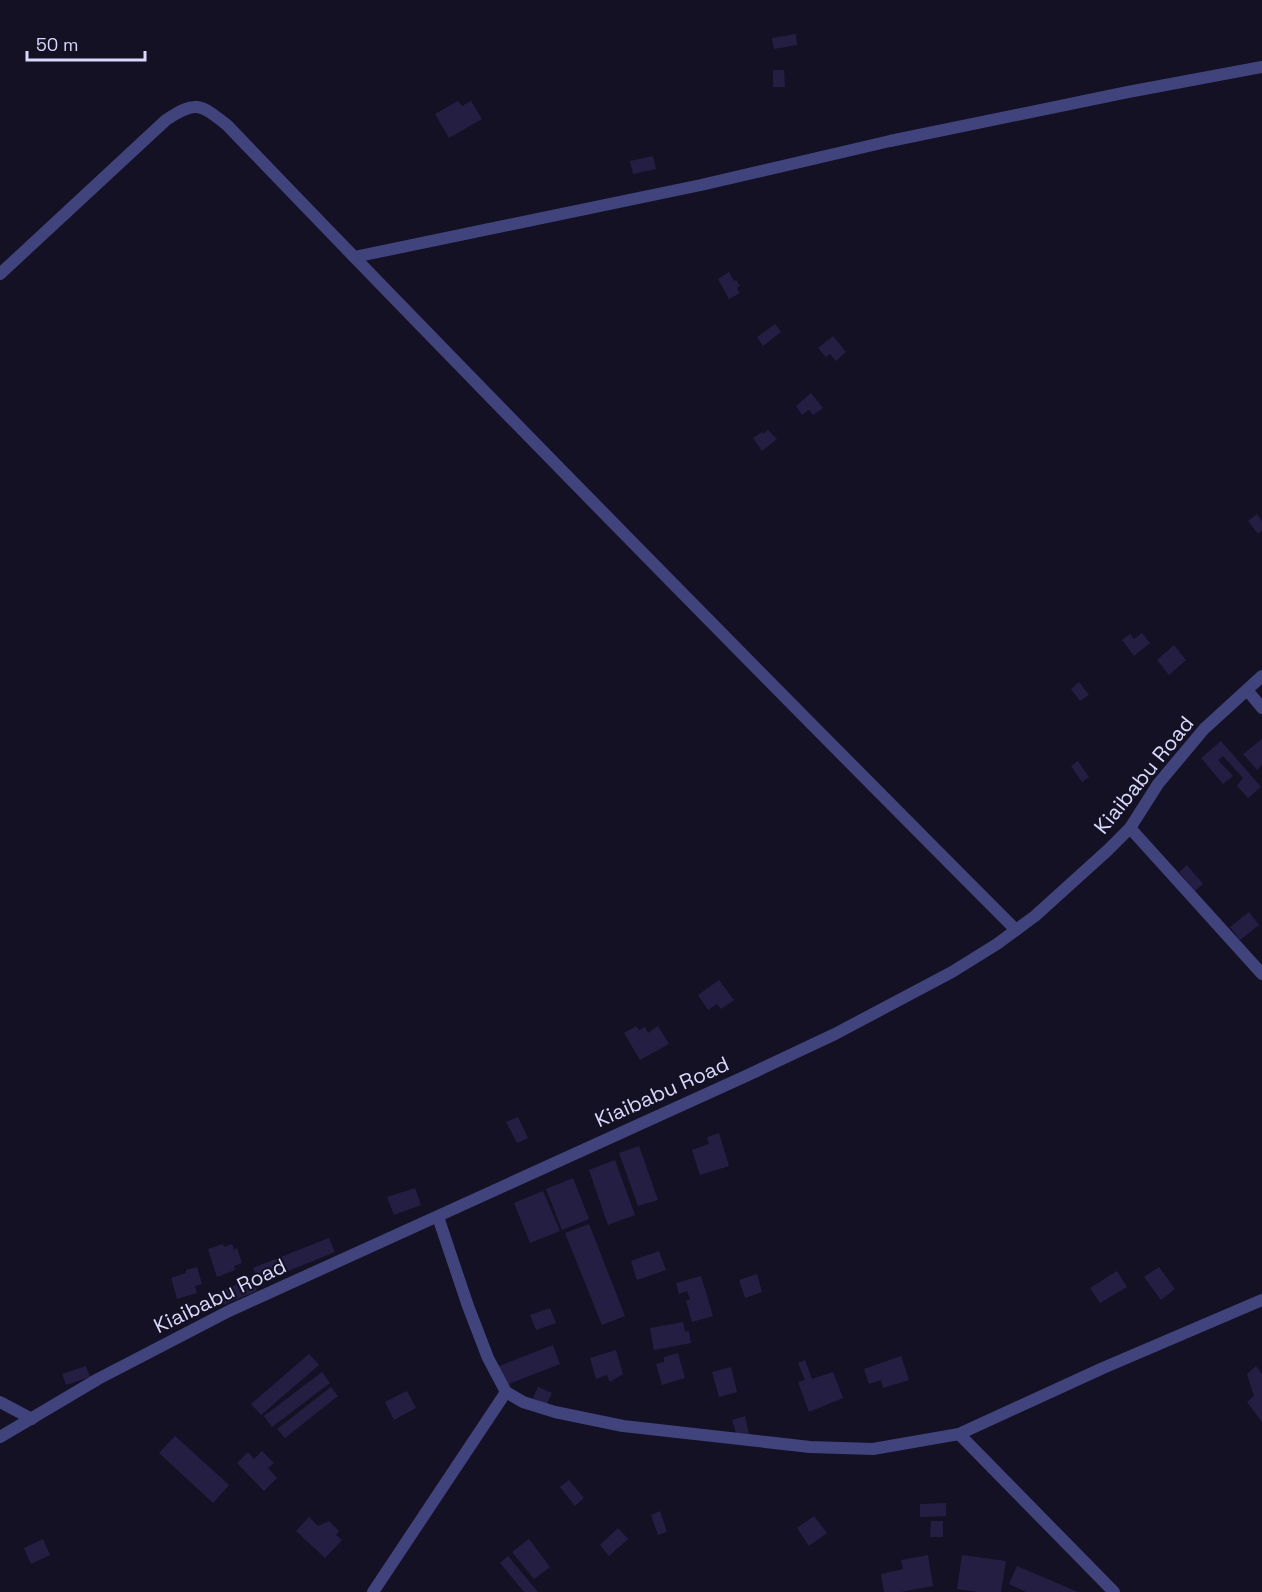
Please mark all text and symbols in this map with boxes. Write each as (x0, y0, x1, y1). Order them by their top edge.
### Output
scale bar (27, 24, 146, 62)
text: 50 m (36, 33, 78, 56)
street label: Kiaibabu Road (1088, 710, 1199, 839)
street label: Kiaibabu Road (590, 1050, 733, 1133)
street label: Kiaibabu Road (149, 1252, 290, 1339)

